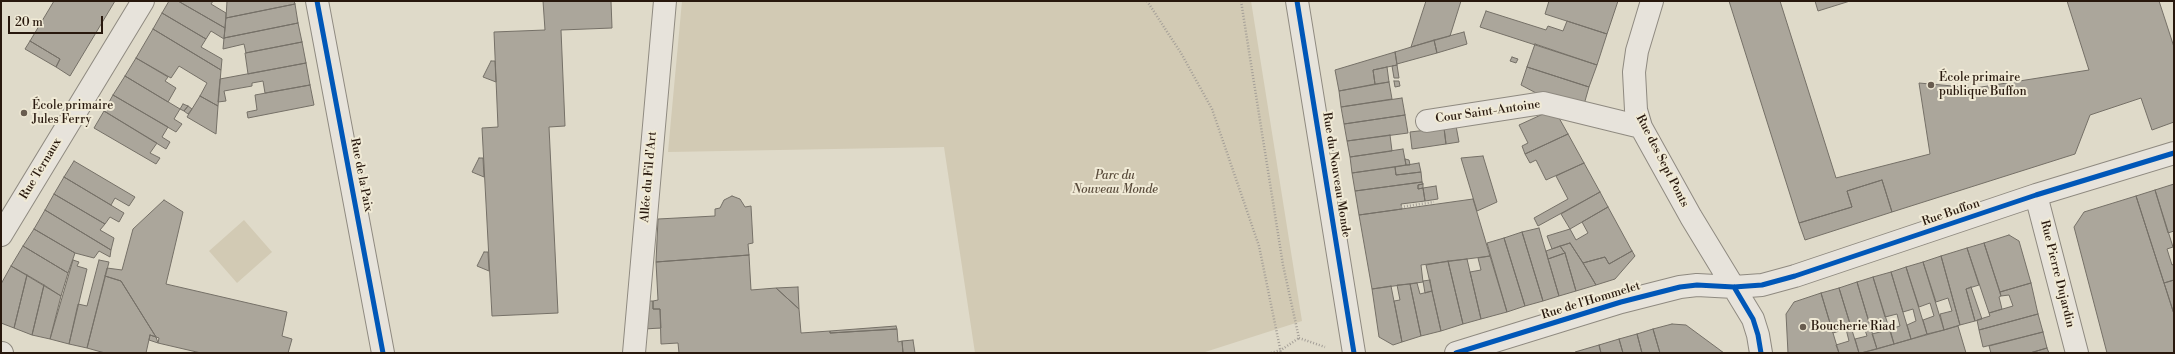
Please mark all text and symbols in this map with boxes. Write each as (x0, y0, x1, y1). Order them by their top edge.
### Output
scale bar (10, 8, 105, 34)
text: 20 m (15, 15, 43, 30)
place label: École primaire publique Buffon (1939, 71, 2027, 99)
marker: École primaire publique Buffon (1926, 80, 1936, 90)
street label: Cour Saint-Antoine (1435, 98, 1541, 126)
place label: École primaire Jules Ferry (32, 99, 113, 127)
marker: École primaire Jules Ferry (19, 108, 29, 118)
street label: Rue du Nouveau Monde (1319, 111, 1353, 239)
street label: Rue des Sept Ponts (1633, 112, 1691, 210)
street label: Allée du Fil d'Art (638, 131, 660, 223)
street label: Rue Ternaux (17, 136, 65, 202)
street label: Rue de la Paix (347, 137, 375, 213)
park label: Parc du Nouveau Monde (1072, 169, 1158, 197)
street label: Rue Buffon (1920, 196, 1982, 230)
street label: Rue Pierre Dujardin (2037, 219, 2077, 329)
street label: Rue de l'Hommelet (1540, 279, 1642, 323)
place label: Boucherie Riad (1811, 320, 1895, 334)
marker: Boucherie Riad (1798, 322, 1808, 332)

